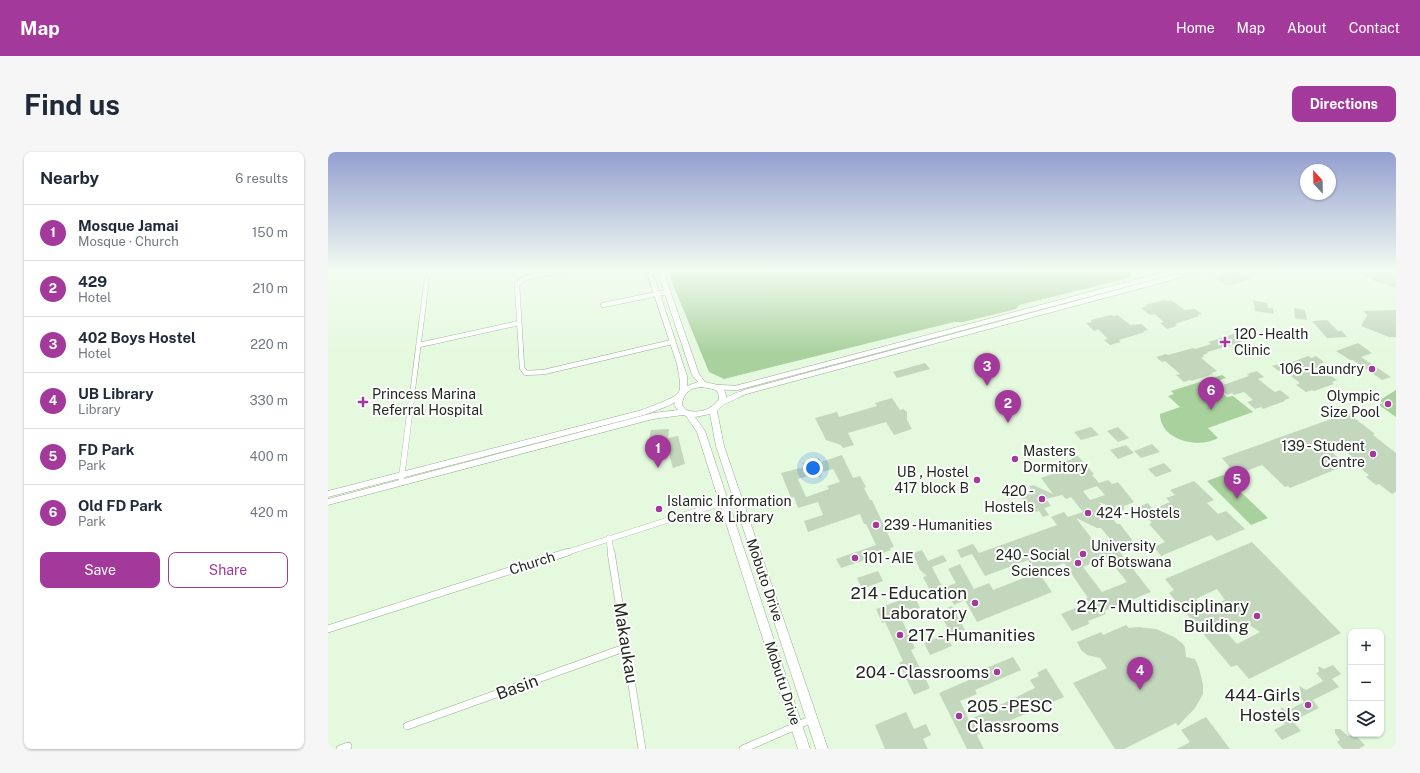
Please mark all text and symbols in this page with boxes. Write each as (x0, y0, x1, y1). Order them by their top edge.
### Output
text: Map (20, 17, 60, 39)
text: Home (1176, 20, 1215, 36)
text: Map (1237, 20, 1265, 36)
text: About (1287, 20, 1327, 36)
text: Contact (1349, 20, 1400, 36)
button: Directions (1292, 86, 1396, 122)
text: Find us (24, 88, 120, 121)
north arrow (1300, 164, 1336, 200)
text: Nearby (40, 168, 99, 188)
text: 6 results (235, 171, 288, 186)
text: Mosque Jamai (78, 217, 179, 234)
text: 1 (50, 225, 56, 240)
text: 150 m (252, 225, 288, 240)
text: Mosque · Church (78, 234, 179, 249)
text: 429 (78, 273, 107, 290)
text: 2 (49, 281, 57, 296)
text: 210 m (253, 281, 288, 296)
text: Hotel (78, 290, 111, 305)
place label: 120 - Health Clinic (1234, 326, 1308, 358)
text: 402 Boys Hostel (78, 329, 196, 346)
marker: 120 - Health Clinic (1219, 336, 1231, 348)
text: 3 (49, 337, 57, 352)
text: 220 m (250, 337, 288, 352)
text: Hotel (78, 346, 111, 361)
pin: 3 (974, 353, 1000, 386)
place label: 106 - Laundry (1279, 361, 1365, 377)
marker: 106 - Laundry (1367, 364, 1377, 374)
pin: 6 (1198, 377, 1224, 410)
text: UB Library (78, 385, 154, 402)
place label: Princess Marina Referral Hospital (372, 386, 483, 418)
place label: Olympic Size Pool (1320, 388, 1380, 420)
pin: 2 (995, 390, 1021, 423)
text: 4 (49, 393, 57, 408)
text: 330 m (249, 393, 288, 408)
marker: Princess Marina Referral Hospital (357, 396, 369, 408)
marker: Olympic Size Pool (1383, 399, 1393, 409)
text: Library (78, 402, 121, 417)
pin: 1 (645, 435, 671, 468)
place label: 139 - Student Centre (1281, 438, 1365, 470)
text: FD Park (78, 441, 134, 458)
place label: Masters Dormitory (1023, 443, 1089, 475)
text: 5 (49, 449, 57, 464)
text: 400 m (250, 449, 288, 464)
marker: 139 - Student Centre (1368, 449, 1378, 459)
marker: Masters Dormitory (1010, 454, 1020, 464)
text: Park (78, 458, 106, 473)
your location (803, 458, 823, 478)
place label: UB , Hostel 417 block B (894, 464, 969, 496)
pin: 5 (1224, 466, 1250, 499)
marker: UB , Hostel 417 block B (972, 475, 982, 485)
place label: 420 - Hostels (984, 483, 1034, 515)
place label: Islamic Information Centre & Library (667, 493, 792, 525)
marker: 420 - Hostels (1037, 494, 1047, 504)
text: Old FD Park (78, 497, 163, 514)
marker: Islamic Information Centre & Library (654, 504, 664, 514)
text: 6 (49, 505, 57, 520)
text: 420 m (250, 505, 288, 520)
place label: 424 - Hostels (1096, 505, 1180, 521)
marker: 424 - Hostels (1083, 508, 1093, 518)
text: Park (78, 514, 106, 529)
place label: 239 - Humanities (884, 517, 992, 533)
marker: 239 - Humanities (871, 520, 881, 530)
street label: Mobuto Drive (743, 536, 787, 624)
place label: University of Botswana (1091, 538, 1171, 570)
place label: 240 - Social Sciences (996, 547, 1070, 579)
street label: Church (507, 548, 557, 578)
marker: University of Botswana (1078, 549, 1088, 559)
place label: 101 - AIE (863, 550, 914, 566)
button: Save (40, 552, 160, 588)
button: Share (168, 552, 288, 588)
marker: 101 - AIE (850, 553, 860, 563)
marker: 240 - Social Sciences (1073, 558, 1083, 568)
place label: 214 - Education Laboratory (850, 583, 967, 623)
place label: 247 - Multidisciplinary Building (1076, 596, 1249, 636)
marker: 214 - Education Laboratory (970, 598, 980, 608)
street label: Makaukau (610, 601, 642, 685)
marker: 247 - Multidisciplinary Building (1252, 611, 1262, 621)
place label: 217 - Humanities (908, 625, 1035, 645)
map controls (1348, 629, 1384, 737)
button: + (1348, 629, 1384, 665)
marker: 217 - Humanities (895, 630, 905, 640)
street label: Mobutu Drive (762, 639, 804, 727)
pin: 4 (1127, 657, 1153, 690)
place label: 204 - Classrooms (856, 662, 989, 682)
button: − (1348, 665, 1384, 701)
marker: 204 - Classrooms (992, 667, 1002, 677)
street label: Basin (493, 670, 541, 704)
place label: 444-Girls Hostels (1225, 685, 1300, 725)
place label: 205 - PESC Classrooms (967, 696, 1059, 736)
marker: 444-Girls Hostels (1303, 700, 1313, 710)
button: layers (1348, 701, 1384, 737)
marker: 205 - PESC Classrooms (954, 711, 964, 721)

